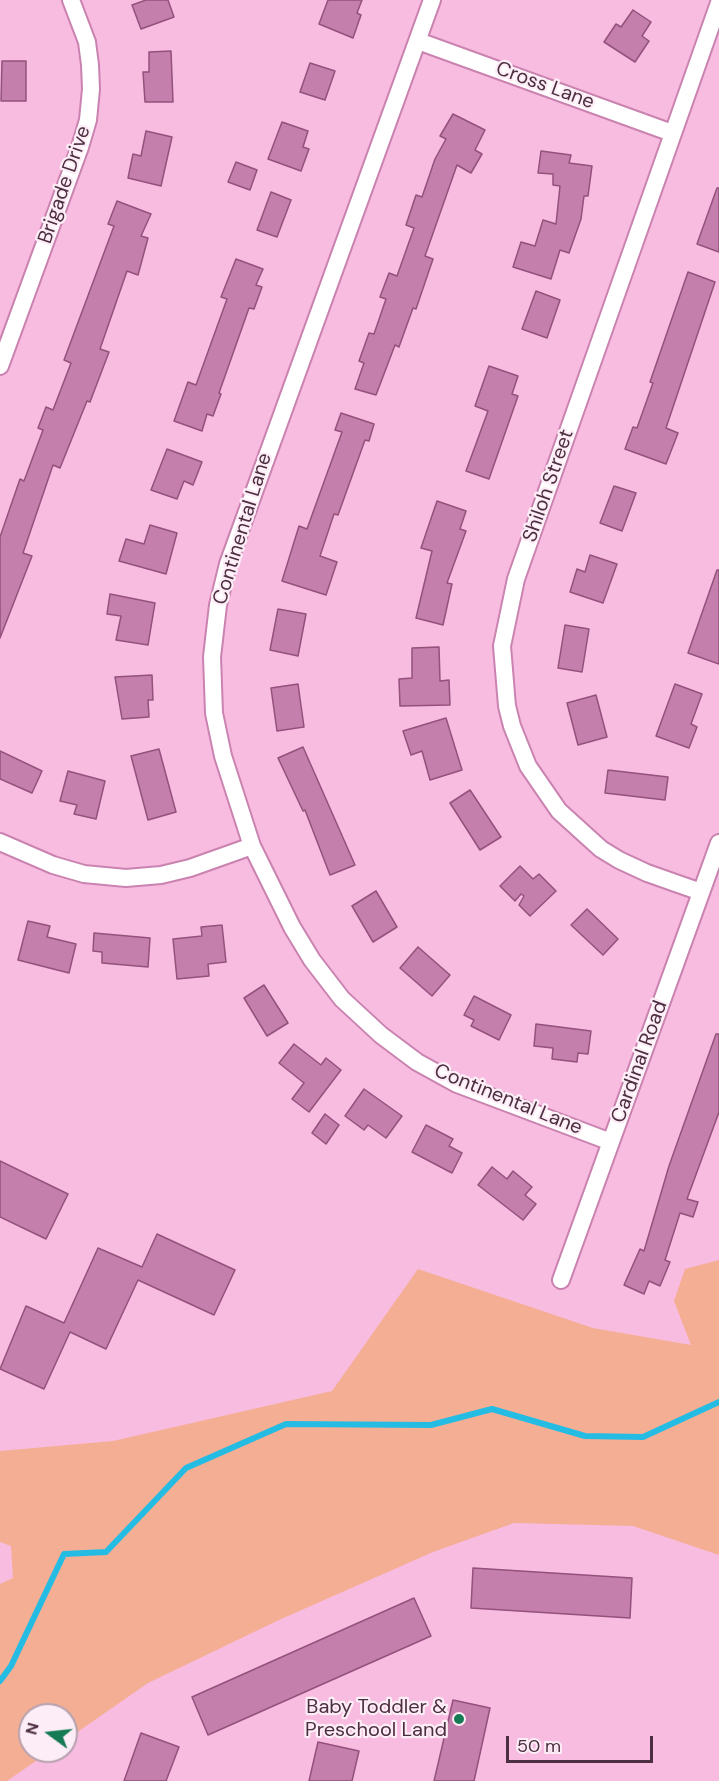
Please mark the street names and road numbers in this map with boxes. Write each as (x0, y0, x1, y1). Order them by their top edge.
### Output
street label: Cross Lane (493, 57, 597, 115)
street label: Brigade Drive (34, 123, 96, 247)
street label: Shiloh Street (518, 426, 580, 546)
street label: Continental Lane (209, 450, 277, 608)
street label: Cardinal Road (607, 998, 673, 1126)
street label: Continental Lane (431, 1059, 585, 1141)

